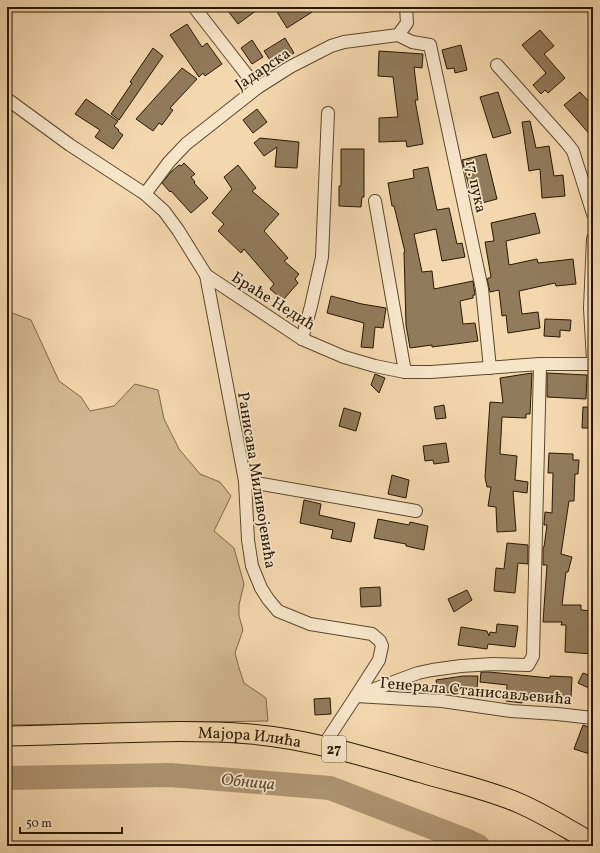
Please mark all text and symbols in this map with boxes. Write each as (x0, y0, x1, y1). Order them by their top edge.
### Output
street label: Јадарска (231, 43, 295, 96)
street label: 17. пука (459, 158, 491, 215)
street label: Браће Недић (227, 267, 319, 336)
street label: Ранисава Миливојевића (231, 391, 281, 570)
street label: Генерала Станисављевића (379, 673, 573, 711)
street label: Мајора Илића (197, 723, 303, 754)
road number: 27 (322, 736, 346, 762)
water label: Обница (220, 769, 276, 796)
scale bar (20, 809, 122, 835)
text: 50 m (26, 816, 52, 832)

